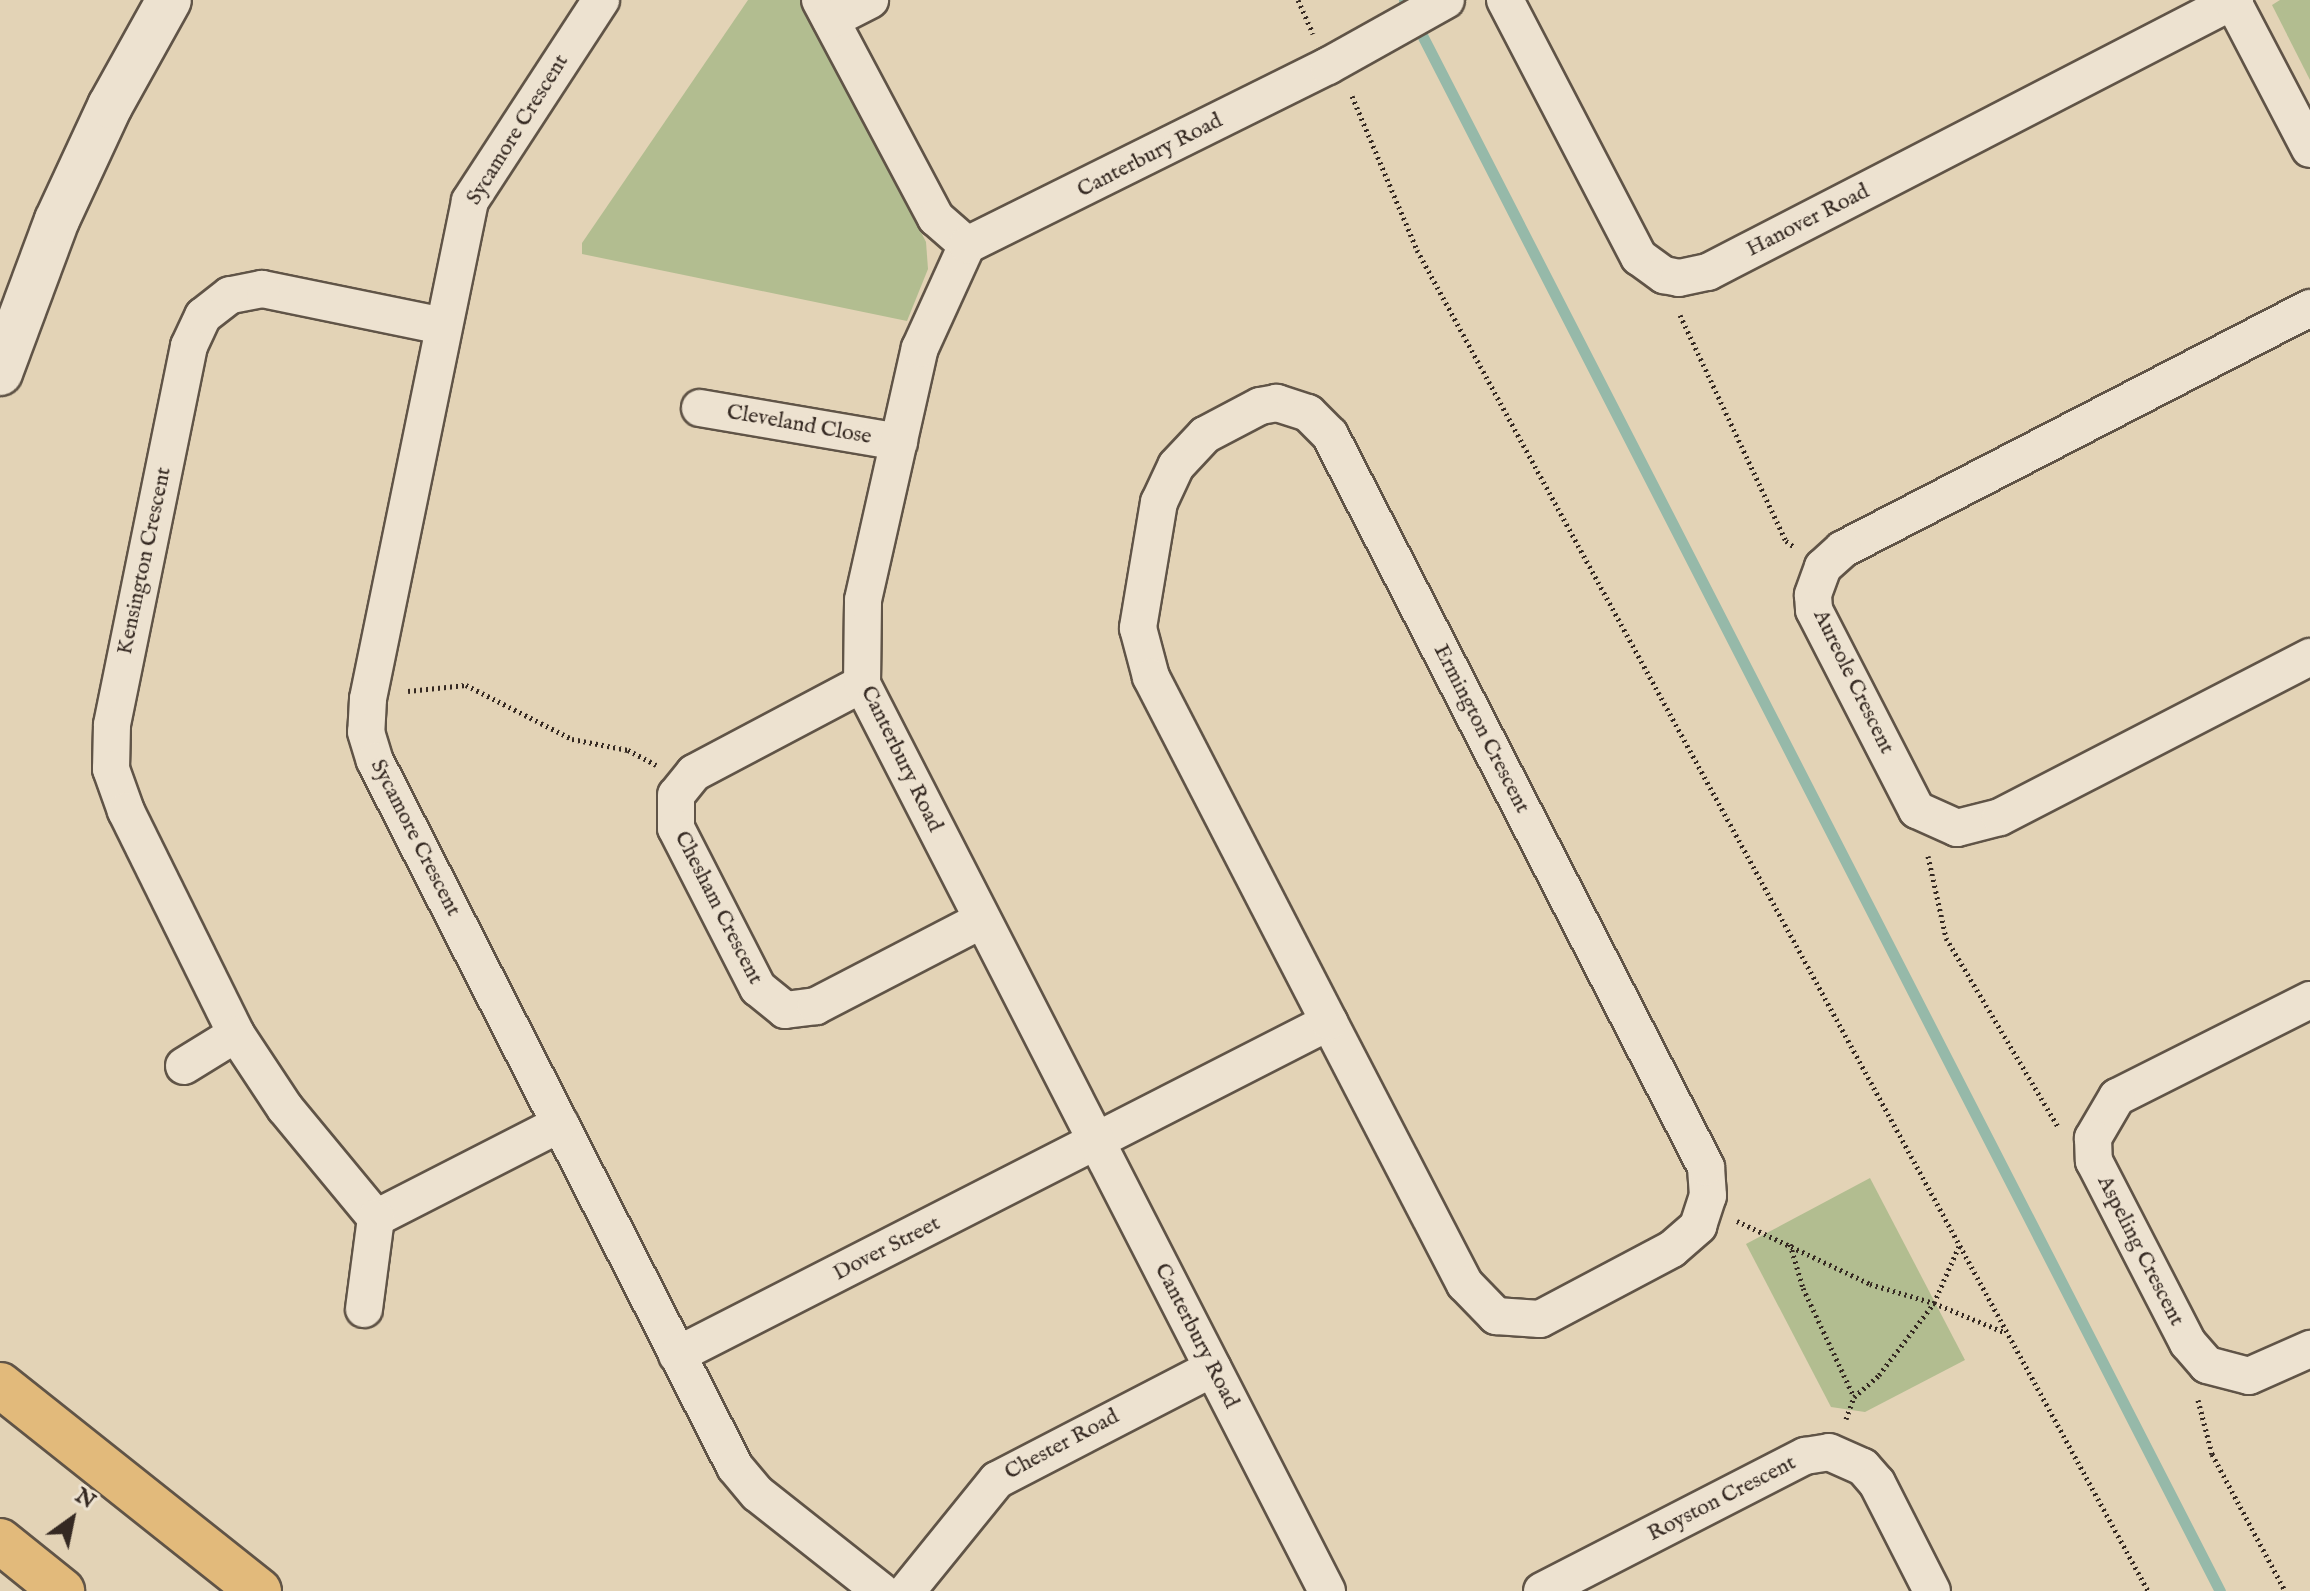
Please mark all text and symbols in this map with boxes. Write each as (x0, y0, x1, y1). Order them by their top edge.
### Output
street label: Sycamore Crescent (461, 50, 575, 210)
street label: Canterbury Road (1073, 108, 1227, 204)
street label: Hanover Road (1742, 179, 1874, 263)
street label: Cleveland Close (725, 399, 873, 451)
street label: Kensington Crescent (112, 465, 178, 657)
street label: Aureole Crescent (1807, 606, 1899, 758)
street label: Ermington Crescent (1427, 640, 1535, 818)
street label: Canterbury Road (854, 682, 948, 836)
street label: Sycamore Crescent (364, 755, 466, 921)
street label: Chesham Crescent (668, 827, 768, 989)
street label: Aspeling Crescent (2091, 1171, 2189, 1331)
street label: Dover Street (829, 1211, 945, 1287)
street label: Canterbury Road (1148, 1259, 1244, 1413)
street label: Chester Road (1000, 1404, 1124, 1486)
street label: Royston Crescent (1643, 1450, 1801, 1548)
north arrow (32, 1479, 112, 1559)
text: N (69, 1482, 101, 1516)

